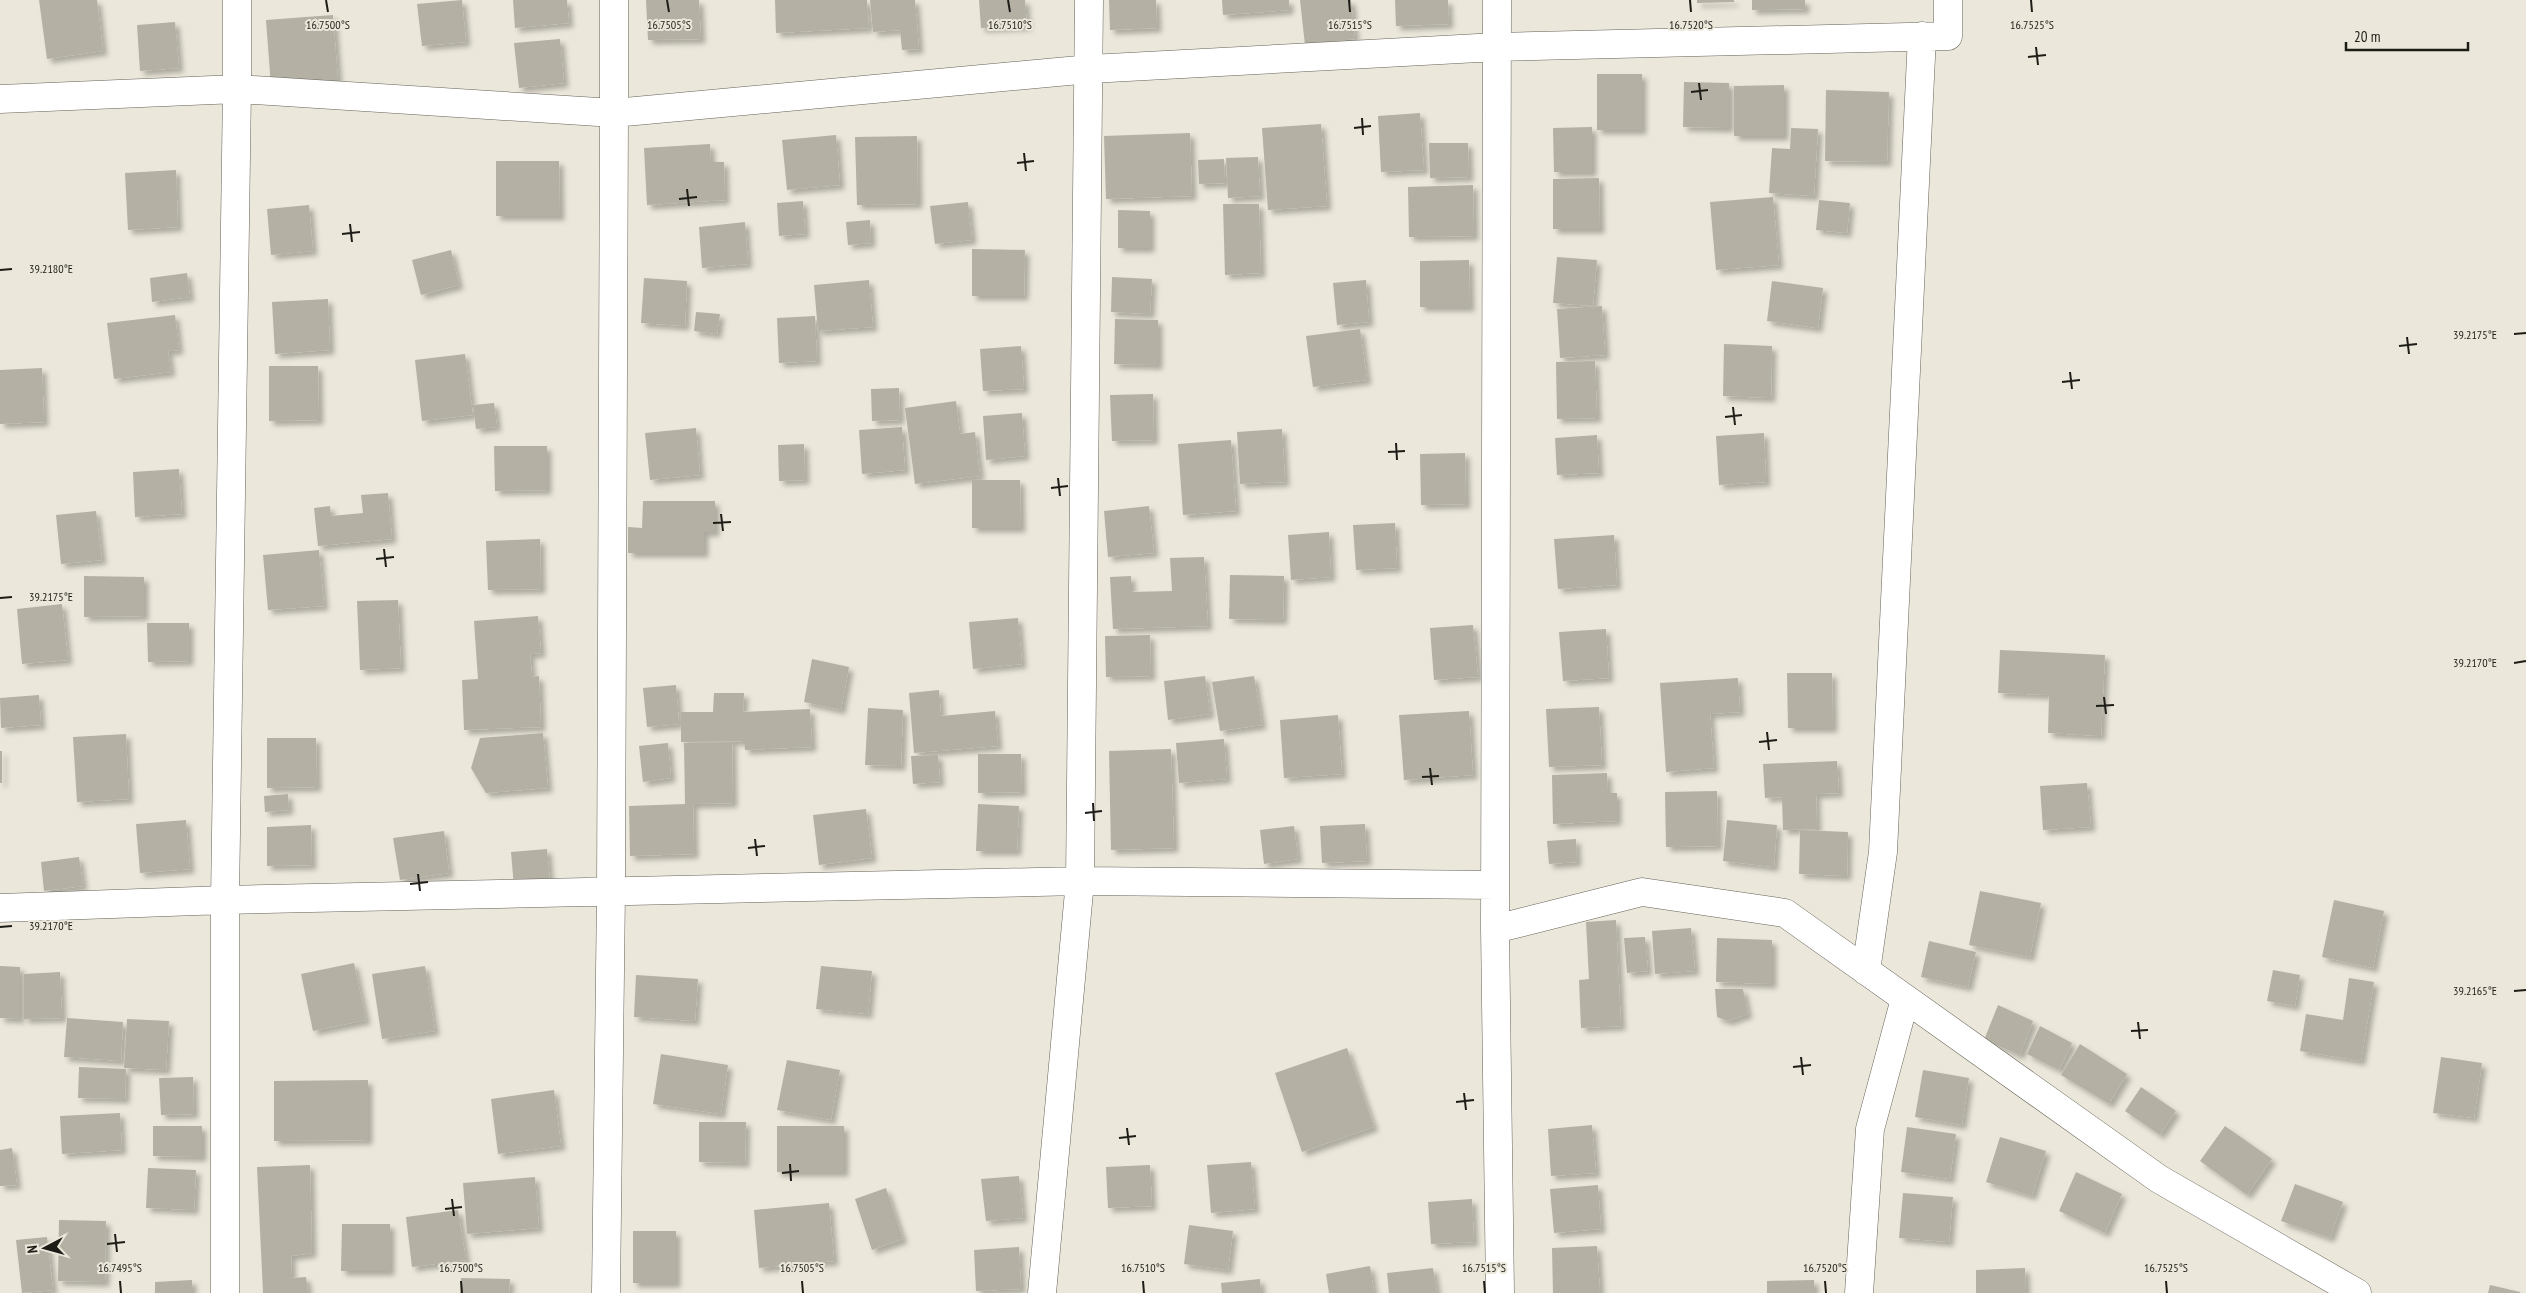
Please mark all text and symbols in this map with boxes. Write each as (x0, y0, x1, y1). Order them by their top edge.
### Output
text: 16.7500°S (306, 17, 350, 32)
text: 16.7505°S (647, 17, 691, 32)
text: 16.7510°S (988, 17, 1032, 32)
text: 16.7515°S (1328, 17, 1372, 32)
text: 16.7520°S (1669, 17, 1713, 32)
text: 16.7525°S (2010, 17, 2054, 32)
scale bar (2346, 20, 2468, 52)
text: 20 m (2354, 27, 2380, 46)
text: 39.2180°E (29, 261, 73, 276)
text: 39.2175°E (2453, 327, 2497, 342)
text: 39.2175°E (29, 589, 73, 604)
text: 39.2170°E (2453, 655, 2497, 670)
text: 39.2170°E (29, 918, 73, 933)
text: 39.2165°E (2453, 983, 2497, 998)
north arrow (20, 1223, 70, 1273)
text: N (23, 1245, 41, 1254)
text: 16.7495°S (98, 1260, 142, 1275)
text: 16.7500°S (439, 1260, 483, 1275)
text: 16.7505°S (780, 1260, 824, 1275)
text: 16.7510°S (1121, 1260, 1165, 1275)
text: 16.7515°S (1462, 1260, 1506, 1275)
text: 16.7520°S (1803, 1260, 1847, 1275)
text: 16.7525°S (2144, 1260, 2188, 1275)

